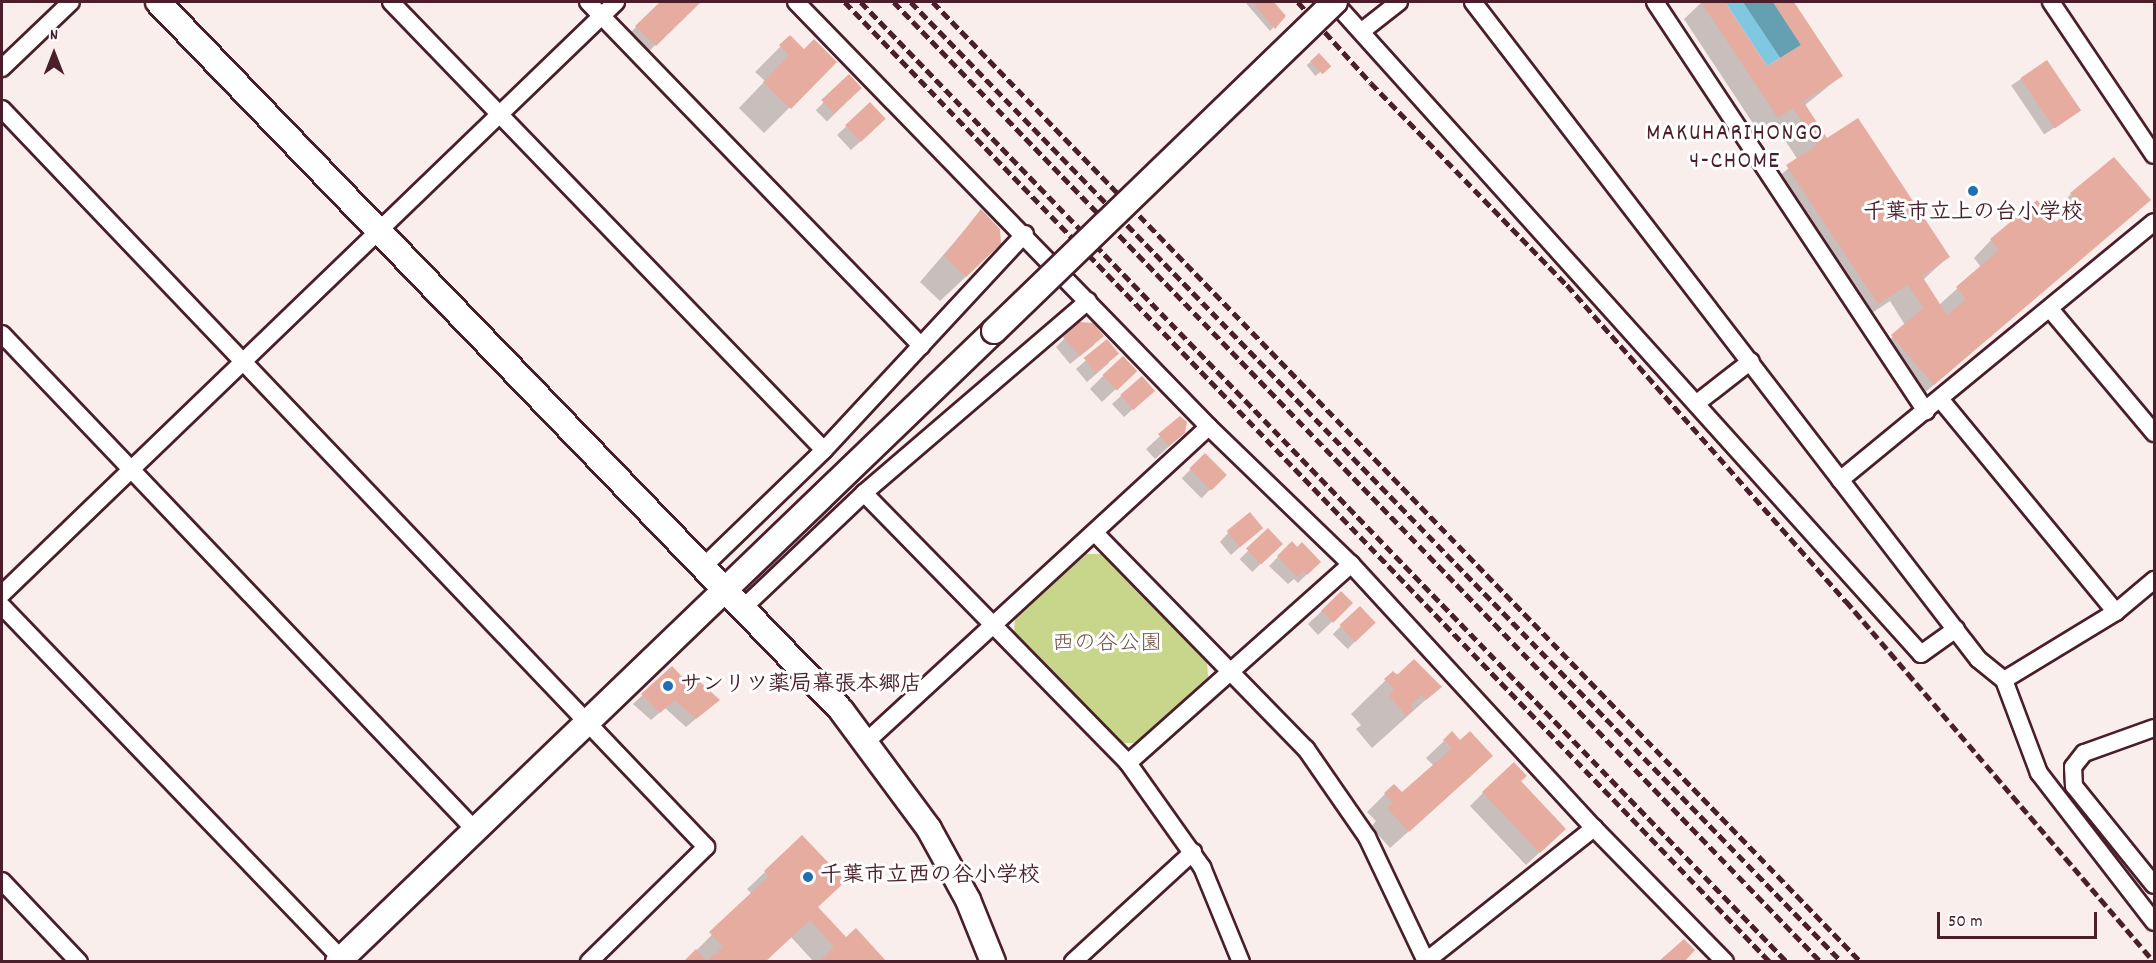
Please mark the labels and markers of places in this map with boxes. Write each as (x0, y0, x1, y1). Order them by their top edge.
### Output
marker: 千葉市立上の台小学校 (1966, 184, 1980, 198)
place label: 千葉市立上の台小学校 (1863, 201, 2083, 227)
place label: サンリツ薬局幕張本郷店 (680, 673, 922, 699)
marker: サンリツ薬局幕張本郷店 (661, 679, 675, 693)
place label: 千葉市立西の谷小学校 (820, 864, 1040, 890)
marker: 千葉市立西の谷小学校 (801, 870, 815, 884)

